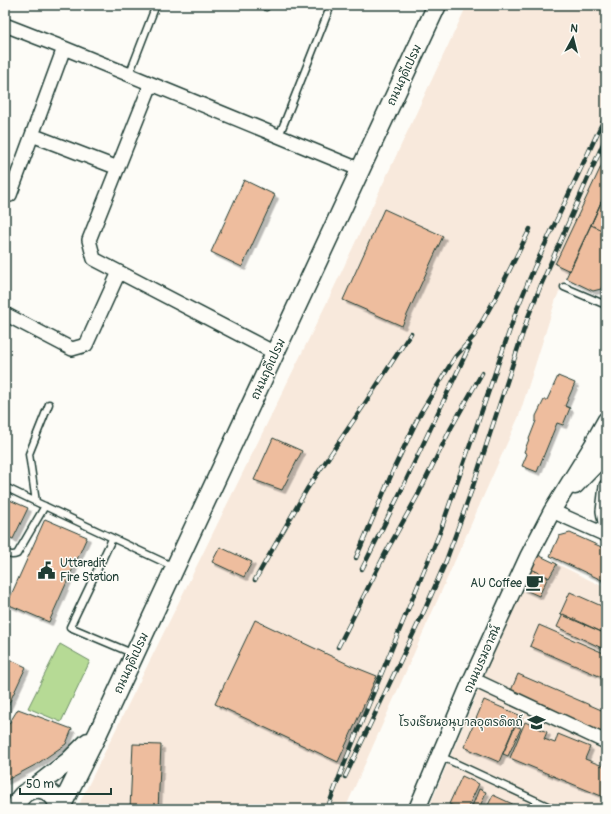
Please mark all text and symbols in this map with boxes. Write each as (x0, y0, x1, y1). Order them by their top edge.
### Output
north arrow (553, 18, 593, 58)
text: N (570, 22, 579, 36)
street label: ถนนฤดีเปรม (384, 42, 425, 108)
street label: ถนนฤดีเปรม (248, 336, 289, 402)
place label: Uttaradit Fire Station (60, 556, 119, 585)
public building icon: Uttaradit Fire Station (37, 560, 57, 580)
cafe icon: AU Coffee (525, 573, 545, 593)
place label: AU Coffee (470, 576, 522, 591)
street label: ถนนบรมอาสน์ (460, 623, 504, 695)
street label: ถนนฤดีเปรม (111, 630, 152, 696)
school or university icon: โรงเรียนอนุบาลอุตรดิตถ์ (526, 712, 546, 732)
place label: โรงเรียนอนุบาลอุตรดิตถ์ (399, 714, 523, 731)
scale bar (20, 770, 111, 796)
text: 50 m (26, 777, 54, 792)

